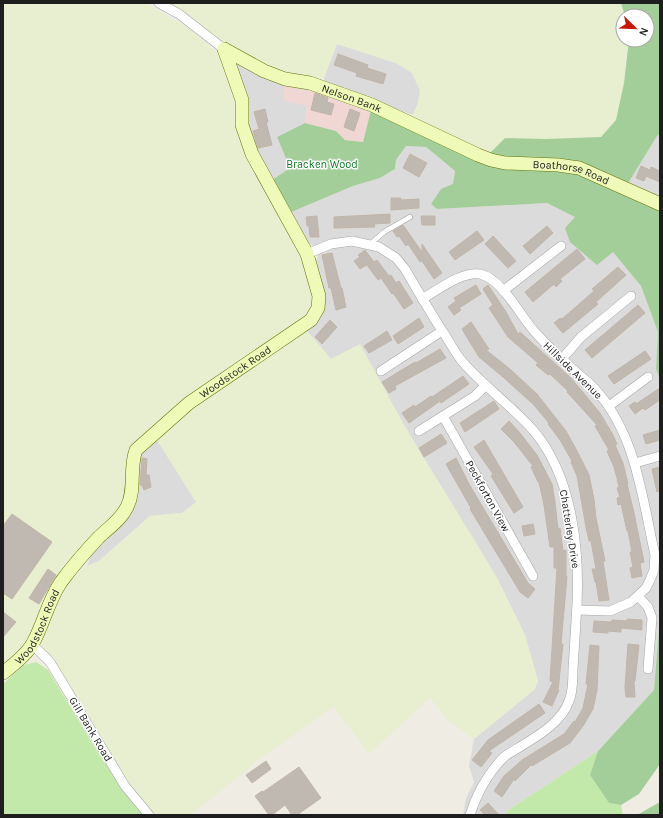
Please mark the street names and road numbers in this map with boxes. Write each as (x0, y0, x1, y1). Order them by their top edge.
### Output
street label: Nelson Bank (320, 82, 384, 116)
street label: Boathorse Road (532, 158, 611, 188)
street label: Hillside Avenue (540, 339, 605, 402)
street label: Woodstock Road (197, 343, 274, 401)
street label: Peckforton View (463, 458, 513, 534)
street label: Chatterley Drive (557, 489, 582, 570)
street label: Woodstock Road (12, 587, 62, 667)
street label: Gill Bank Road (66, 695, 115, 764)

